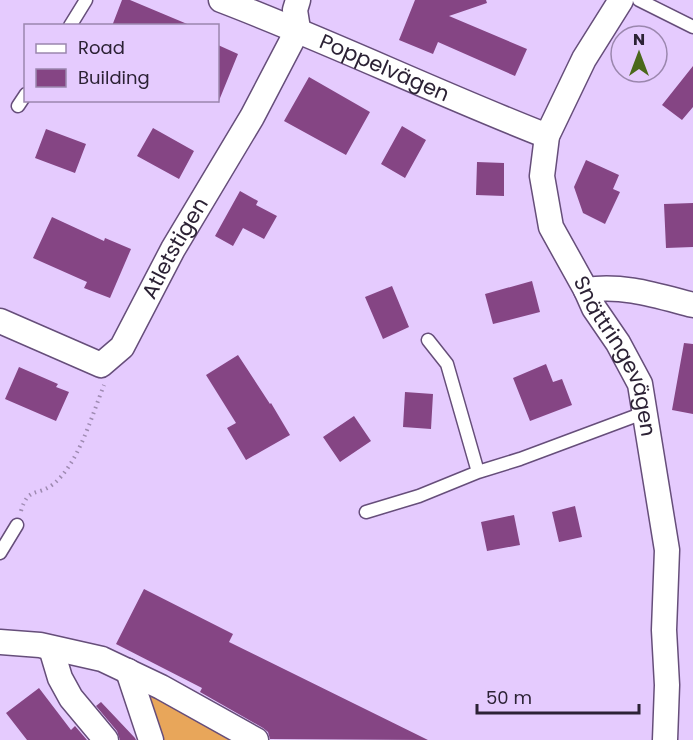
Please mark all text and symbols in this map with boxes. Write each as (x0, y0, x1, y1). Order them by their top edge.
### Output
legend (24, 24, 219, 102)
north arrow (609, 24, 669, 84)
street label: Poppelvägen (315, 27, 454, 108)
text: N (633, 28, 645, 51)
text: Road (78, 35, 125, 60)
text: Building (78, 65, 150, 90)
street label: Atletstigen (135, 192, 215, 304)
street label: Snättringevägen (567, 270, 663, 438)
scale bar (477, 677, 639, 715)
text: 50 m (486, 685, 532, 710)

